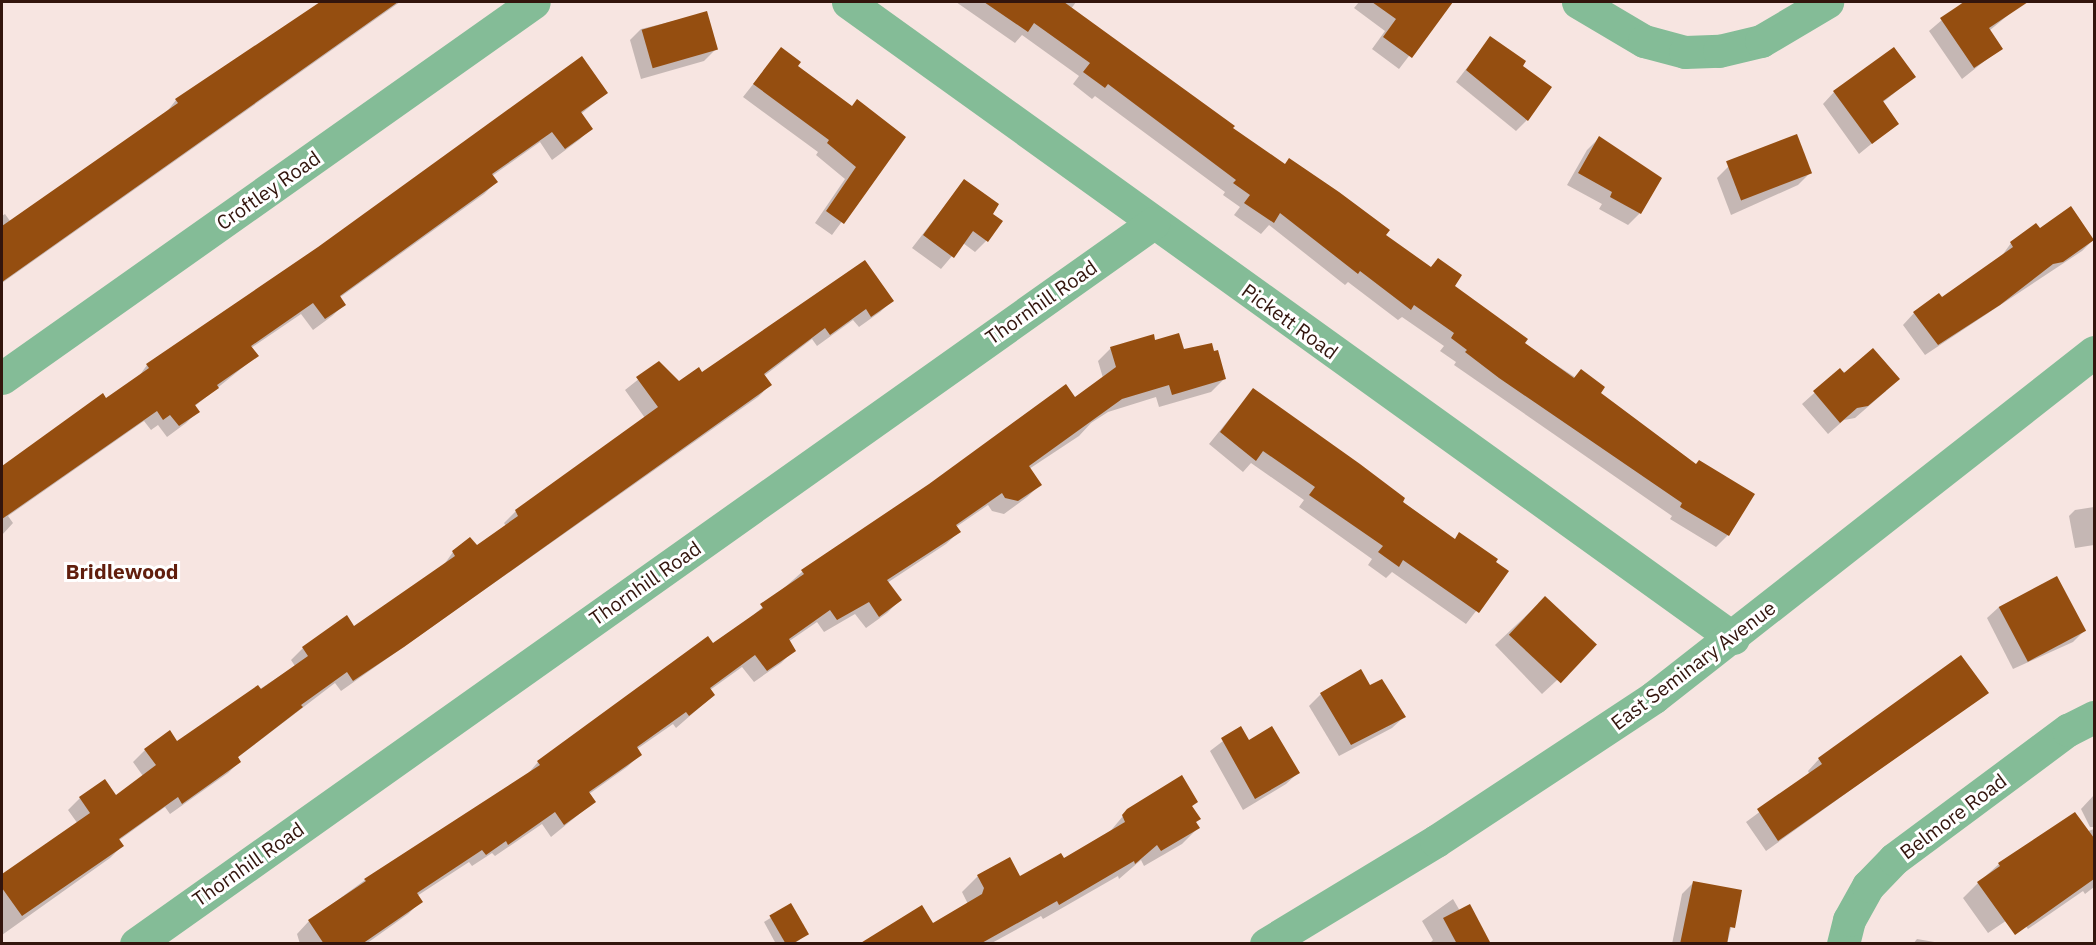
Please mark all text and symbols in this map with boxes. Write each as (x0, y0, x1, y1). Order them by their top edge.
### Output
street label: Croftley Road (211, 145, 325, 235)
street label: Thornhill Road (981, 255, 1101, 349)
street label: Pickett Road (1237, 278, 1343, 364)
street label: Thornhill Road (585, 536, 705, 630)
district label: Bridlewood (65, 558, 179, 584)
street label: East Seminary Avenue (1606, 595, 1780, 735)
street label: Belmore Road (1895, 768, 2011, 864)
street label: Thornhill Road (188, 817, 308, 911)

